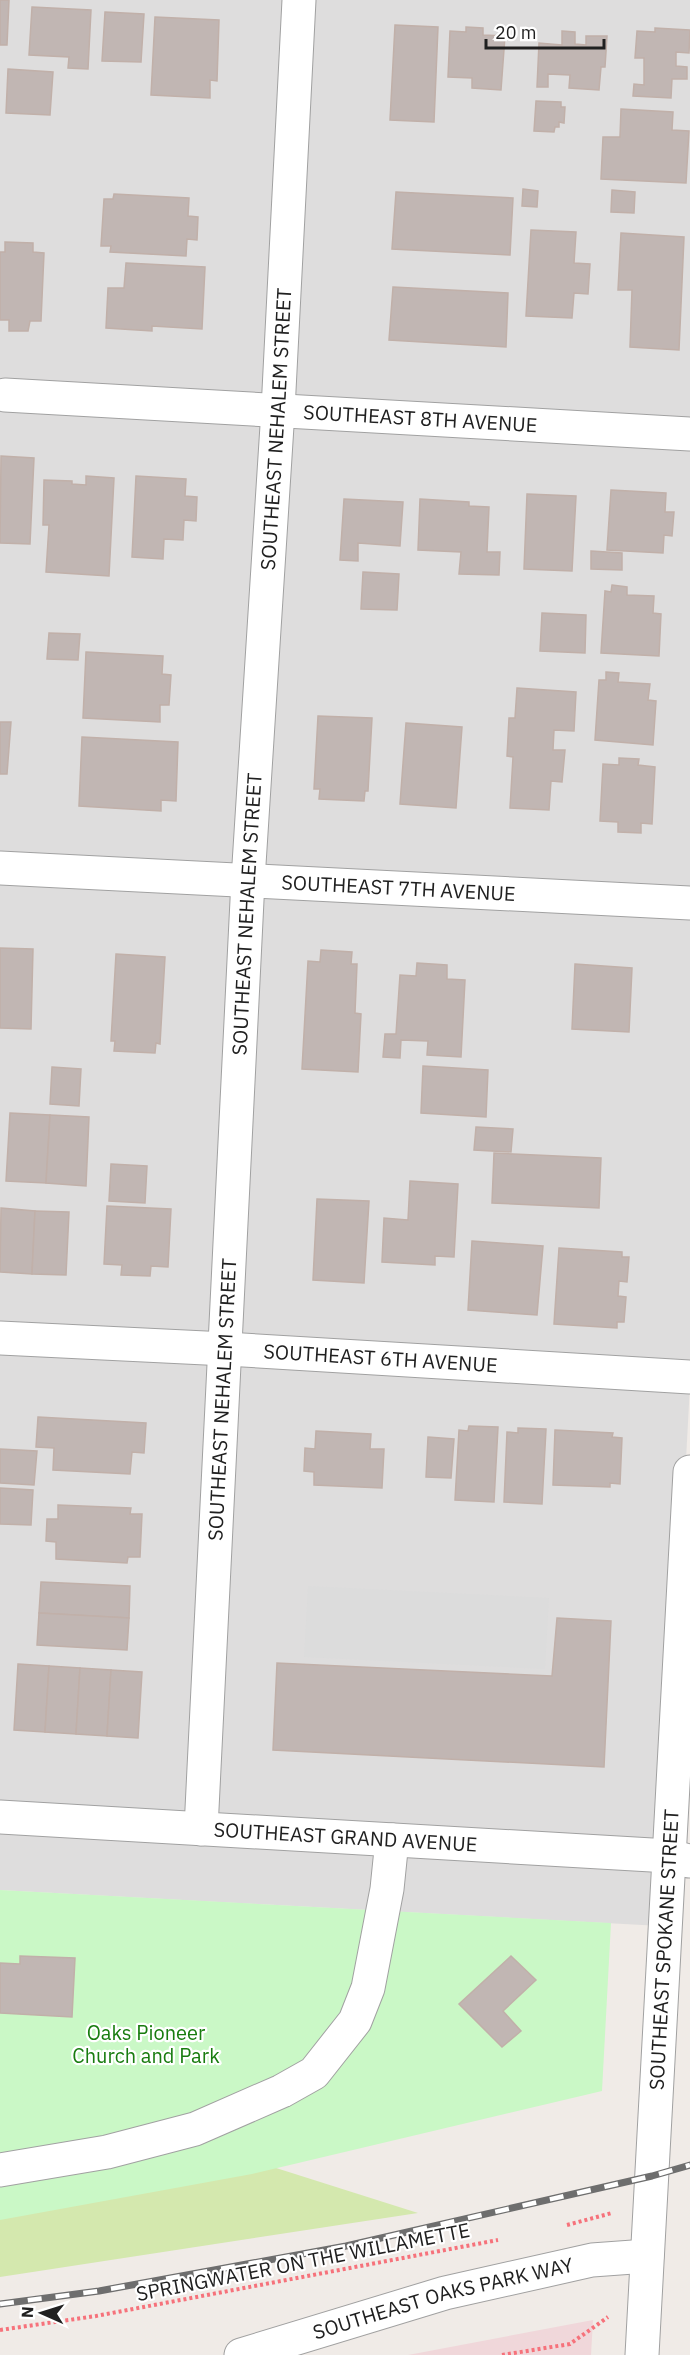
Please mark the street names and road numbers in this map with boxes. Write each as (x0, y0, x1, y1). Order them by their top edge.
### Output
street label: SOUTHEAST NEHALEM STREET (254, 287, 297, 571)
street label: SOUTHEAST 8TH AVENUE (302, 398, 538, 438)
street label: SOUTHEAST NEHALEM STREET (225, 772, 268, 1056)
street label: SOUTHEAST 7TH AVENUE (281, 868, 516, 907)
street label: SOUTHEAST NEHALEM STREET (201, 1258, 242, 1541)
street label: SOUTHEAST 6TH AVENUE (263, 1337, 498, 1378)
street label: SOUTHEAST SPOKANE STREET (642, 1808, 685, 2091)
street label: SOUTHEAST GRAND AVENUE (213, 1815, 478, 1858)
street label: SPRINGWATER ON THE WILLAMETTE (134, 2216, 472, 2307)
street label: SOUTHEAST OAKS PARK WAY (309, 2251, 576, 2345)

